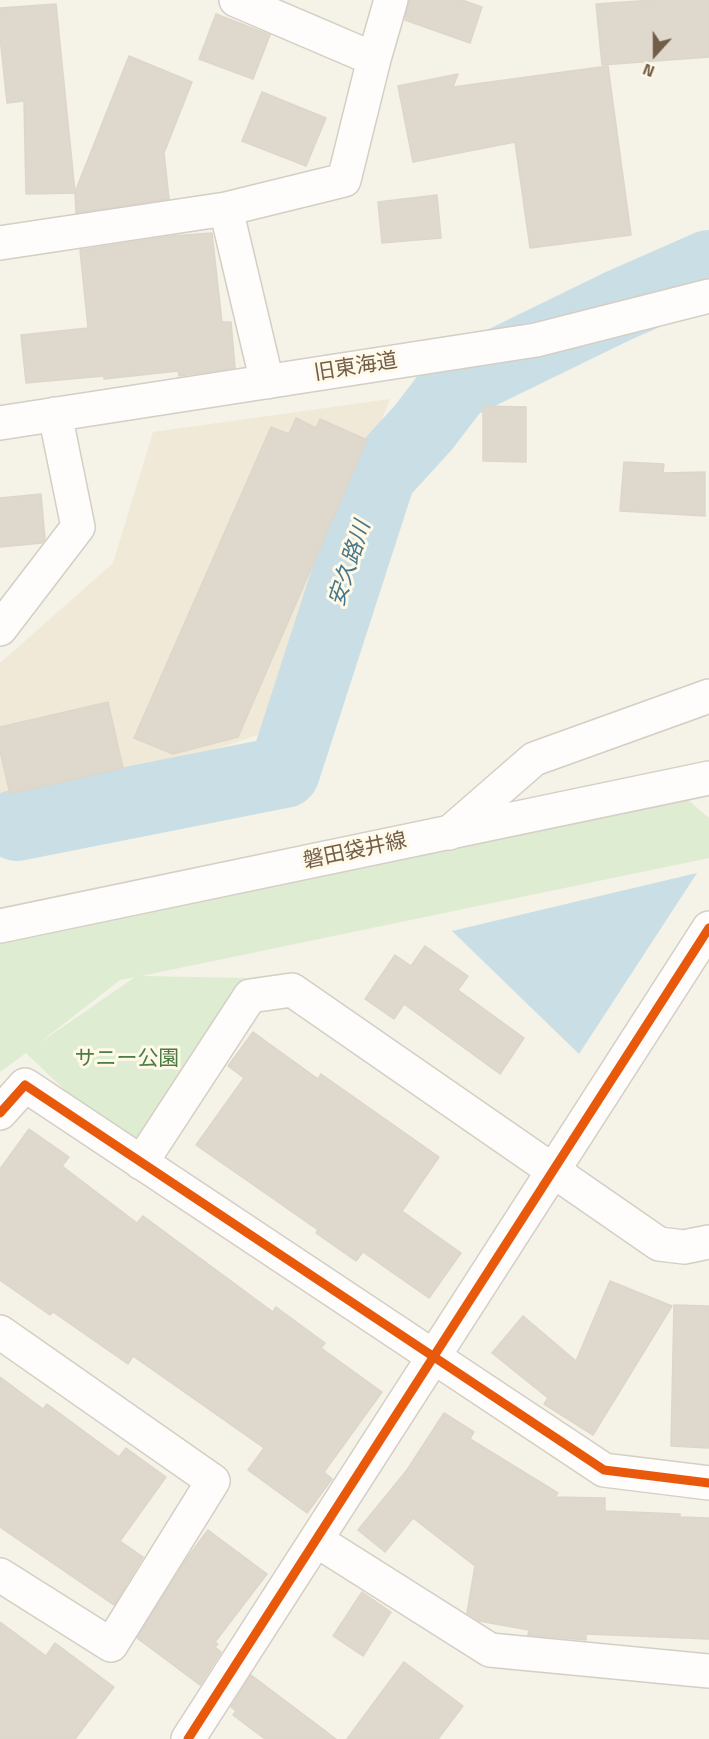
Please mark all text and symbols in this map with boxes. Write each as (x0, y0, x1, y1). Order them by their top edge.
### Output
north arrow (625, 24, 685, 84)
text: N (639, 58, 658, 84)
street label: 旧東海道 (313, 349, 399, 387)
water label: 安久路川 (325, 518, 377, 610)
street label: 磐田袋井線 (301, 829, 409, 875)
park label: サニー公園 (75, 1047, 179, 1073)

